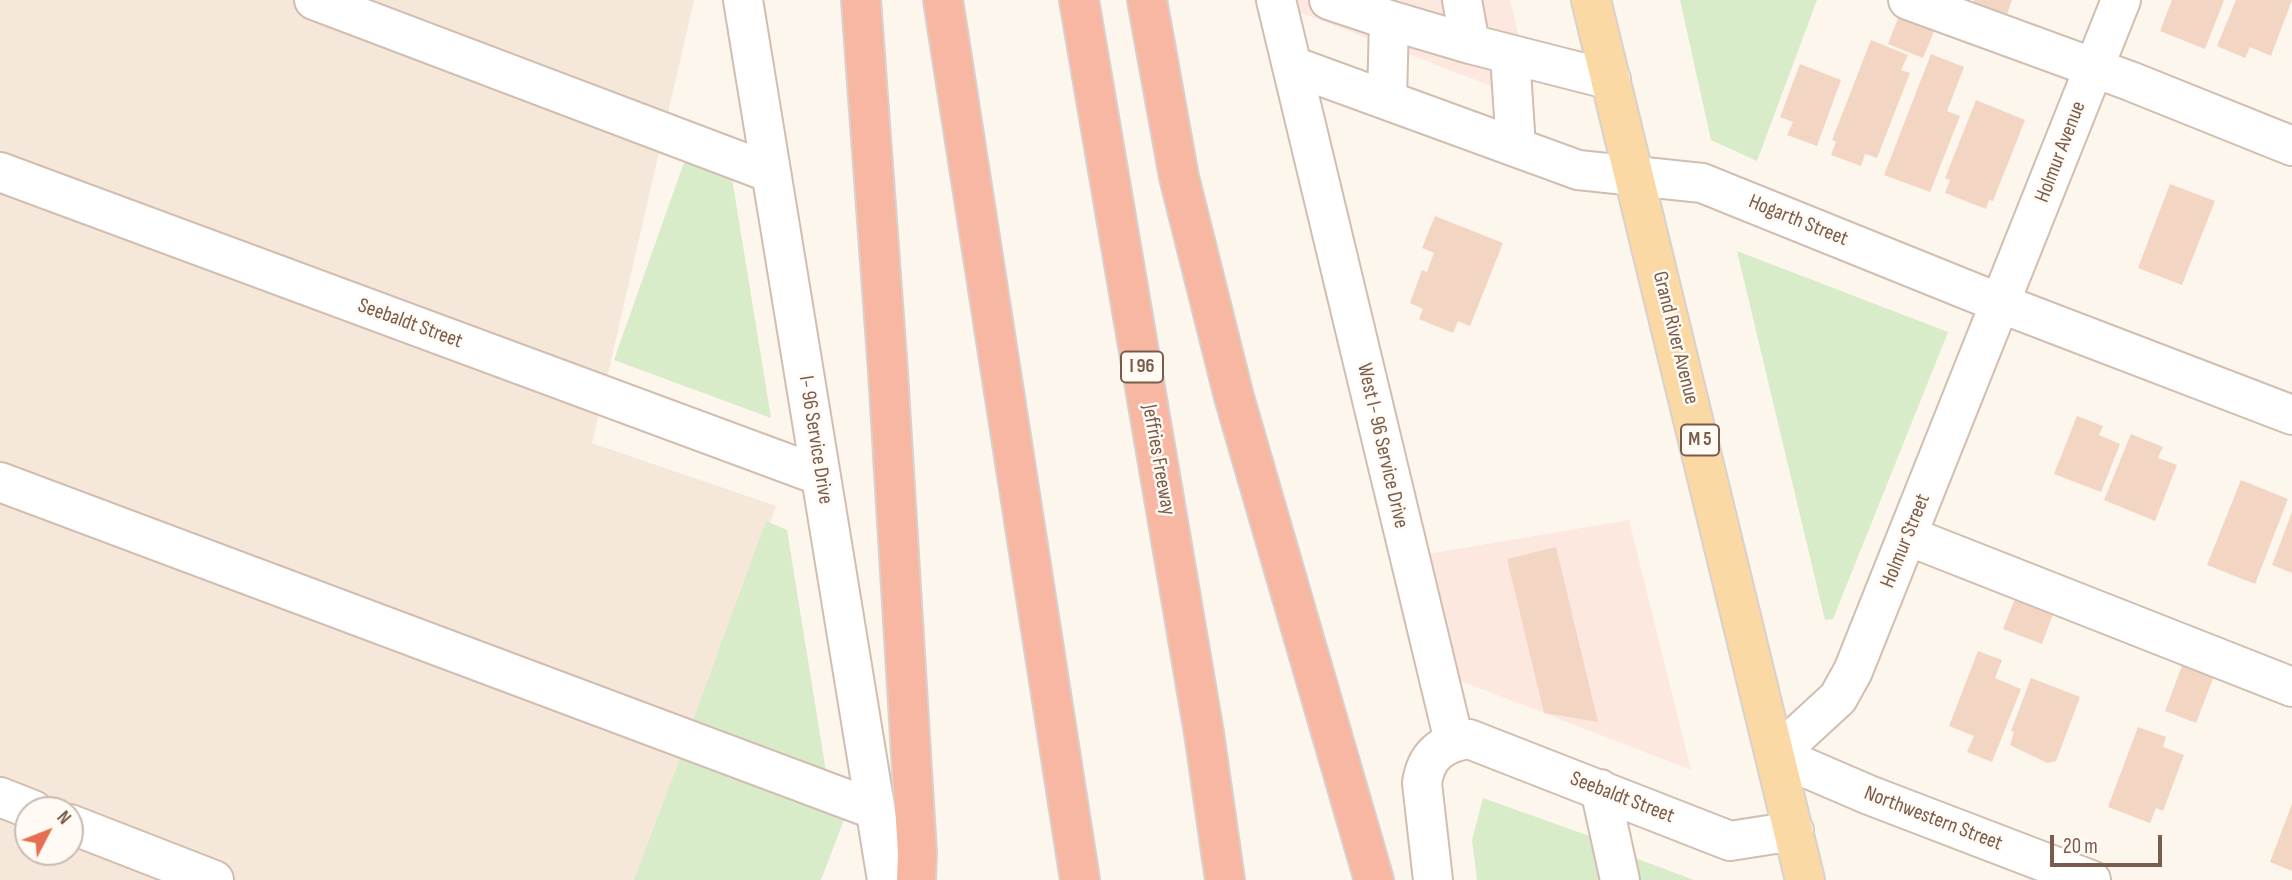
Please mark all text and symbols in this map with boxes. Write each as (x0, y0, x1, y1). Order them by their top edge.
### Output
street label: Holmur Avenue (2030, 98, 2092, 206)
street label: Hogarth Street (1745, 190, 1851, 252)
street label: Grand River Avenue (1646, 269, 1704, 407)
street label: Seebaldt Street (354, 293, 466, 355)
road number: I 96 (1121, 352, 1163, 382)
street label: West I- 96 Service Drive (1351, 361, 1413, 531)
street label: I- 96 Service Drive (792, 374, 838, 506)
street label: Jeffries Freeway (1136, 403, 1180, 517)
road number: M 5 (1681, 424, 1719, 456)
street label: Holmur Street (1876, 490, 1936, 592)
street label: Seebaldt Street (1566, 767, 1678, 829)
street label: Northwestern Street (1860, 781, 2006, 857)
north arrow (14, 796, 84, 866)
text: N (52, 806, 75, 829)
scale bar (2054, 820, 2166, 864)
text: 20 m (2063, 834, 2098, 859)

